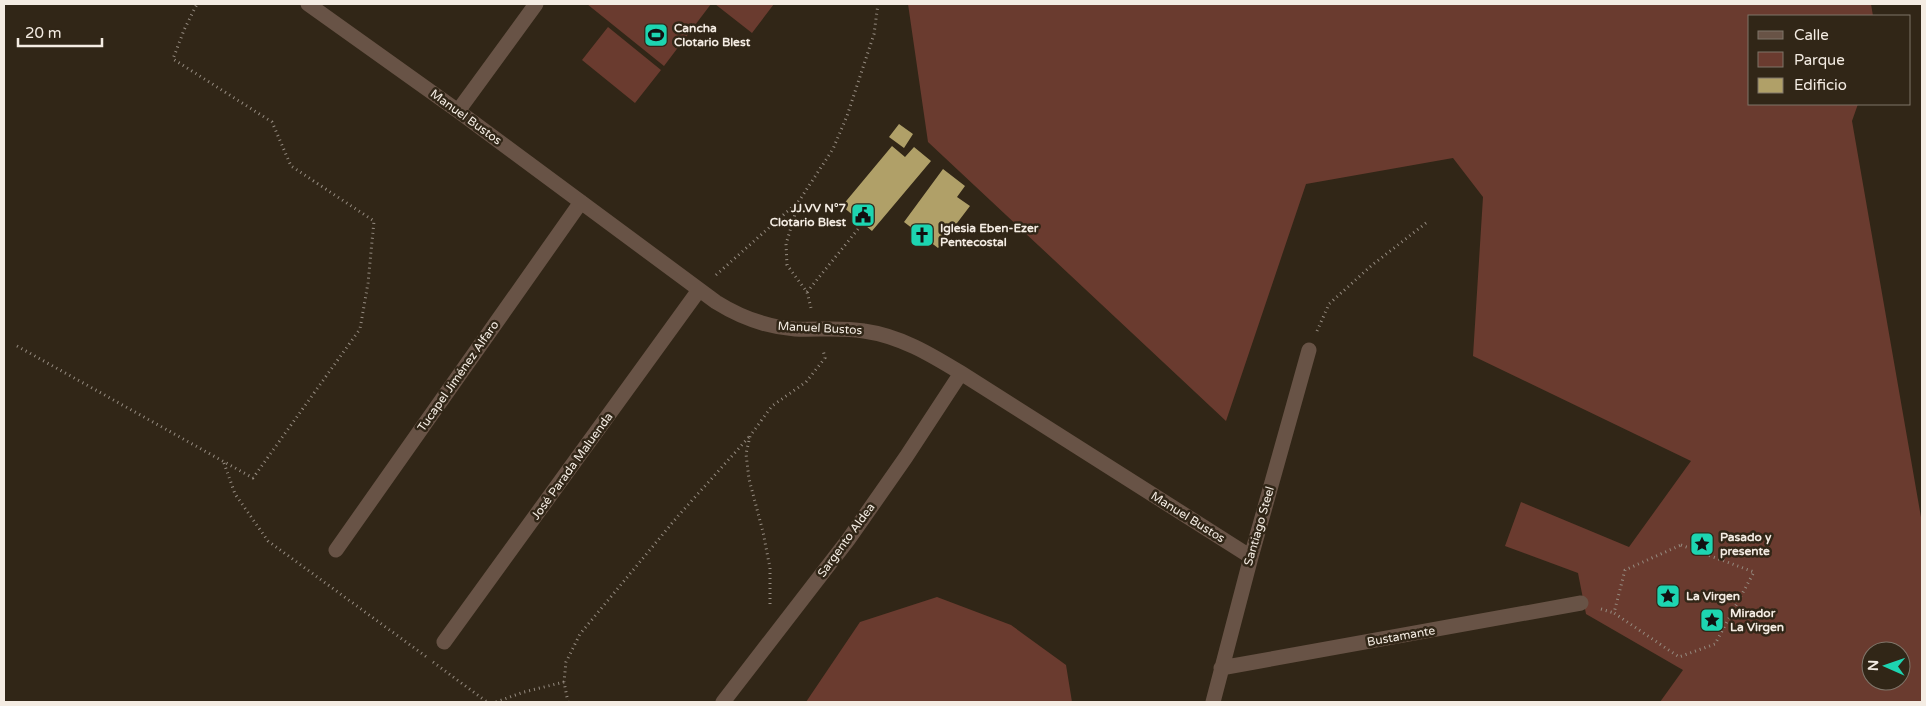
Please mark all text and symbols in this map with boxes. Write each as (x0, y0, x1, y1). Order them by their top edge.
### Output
scale bar (18, 15, 101, 47)
legend (1748, 15, 1911, 105)
place label: Cancha Clotario Blest (674, 21, 751, 49)
sports icon: Cancha Clotario Blest (643, 22, 669, 48)
text: 20 m (25, 24, 62, 42)
text: Calle (1794, 26, 1829, 44)
text: Parque (1794, 51, 1845, 69)
text: Edificio (1794, 76, 1847, 94)
street label: Manuel Bustos (428, 86, 505, 148)
place label: JJ.VV N°7 Clotario Blest (770, 201, 846, 229)
public building icon: JJ.VV N°7 Clotario Blest (850, 202, 876, 228)
place label: Iglesia Eben-Ezer Pentecostal (940, 221, 1039, 249)
church icon: Iglesia Eben-Ezer Pentecostal (909, 222, 935, 248)
street label: Tucapel Jiménez Alfaro (414, 318, 502, 434)
street label: Manuel Bustos (777, 319, 863, 337)
street label: José Parada Maluenda (528, 410, 616, 522)
street label: Santiago Steel (1241, 485, 1277, 567)
street label: Manuel Bustos (1148, 489, 1228, 545)
street label: Sargento Aldea (814, 500, 878, 580)
place label: Pasado y presente (1720, 530, 1772, 559)
place icon: Pasado y presente (1689, 531, 1715, 557)
place icon: La Virgen (1655, 583, 1681, 609)
place label: La Virgen (1686, 589, 1740, 604)
place label: Mirador La Virgen (1730, 606, 1784, 635)
place icon: Mirador La Virgen (1699, 607, 1725, 633)
street label: Bustamante (1366, 623, 1436, 649)
north arrow (1861, 641, 1911, 691)
text: N (1865, 660, 1882, 671)

